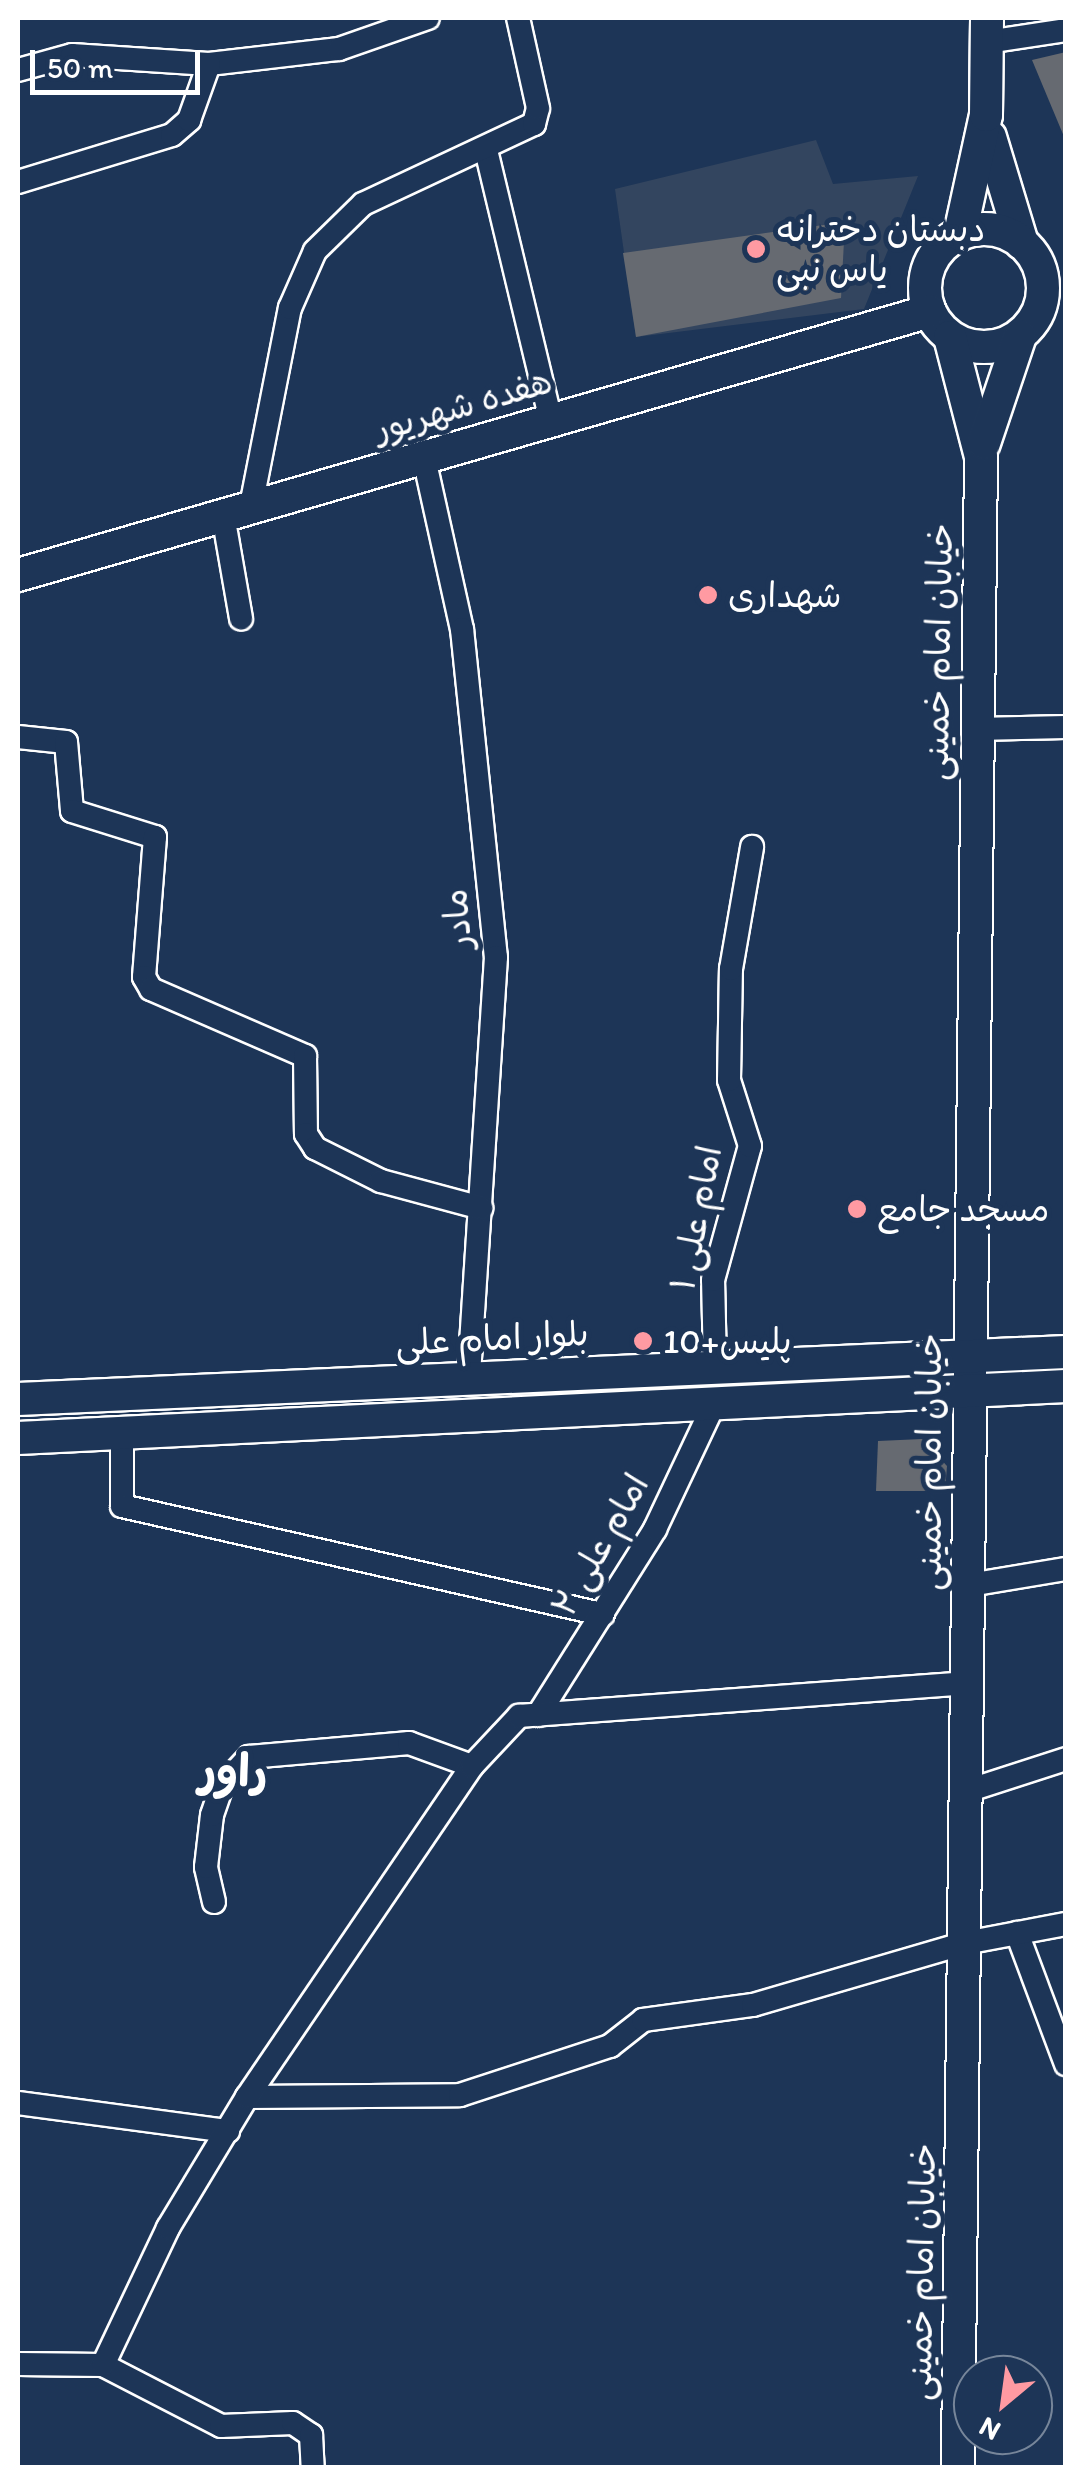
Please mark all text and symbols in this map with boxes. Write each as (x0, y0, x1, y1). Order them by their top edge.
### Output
scale bar (35, 30, 205, 92)
text: 50 m (47, 49, 113, 86)
place label: دبستان دخترانه یاس نبی (776, 208, 985, 290)
marker: دبستان دخترانه یاس نبی (745, 238, 767, 260)
street label: هفده شهریور (369, 360, 557, 450)
street label: خیابان امام خمینی (915, 523, 961, 781)
place label: شهداری (728, 574, 842, 616)
marker: شهداری (697, 584, 719, 606)
street label: مادر (433, 887, 481, 951)
street label: امام علی ۱ (661, 1142, 731, 1294)
place label: مسجد جامع (877, 1188, 1049, 1230)
marker: مسجد جامع (846, 1198, 868, 1220)
street label: بلوار امام علی (394, 1312, 590, 1364)
place label: پلیس+10 (663, 1320, 792, 1362)
marker: پلیس+10 (632, 1330, 654, 1352)
street label: خیابان امام خمینی (908, 1333, 950, 1591)
street label: امام علی ۲ (542, 1466, 658, 1624)
district label: راور (199, 1744, 267, 1798)
street label: خیابان امام خمینی (898, 2143, 944, 2401)
north arrow (953, 2355, 1053, 2455)
text: N (973, 2410, 1006, 2449)

